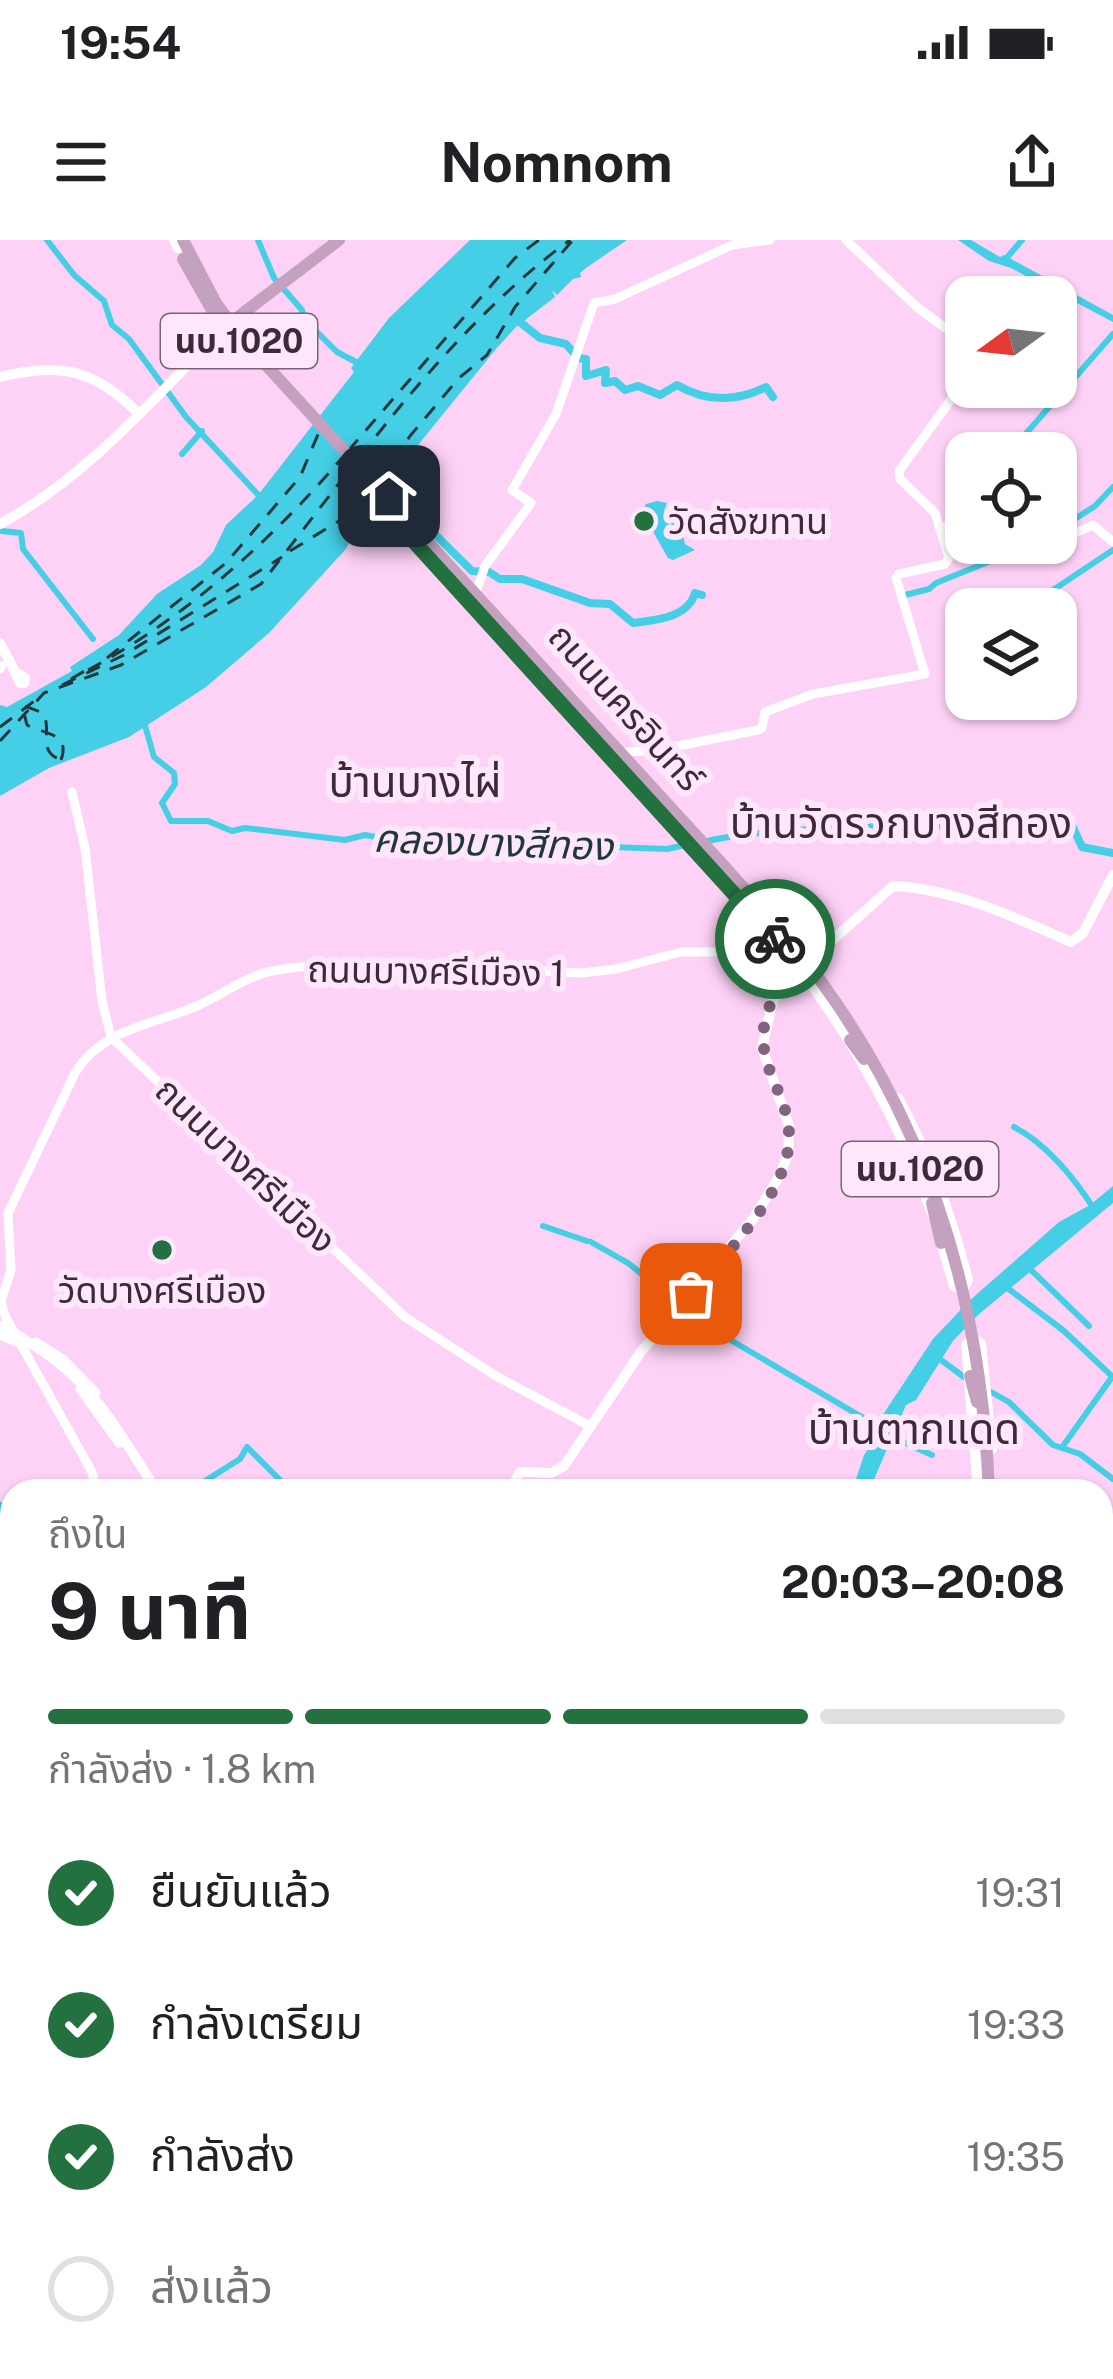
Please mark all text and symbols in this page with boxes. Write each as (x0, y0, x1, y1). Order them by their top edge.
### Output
text: 19:54 (60, 16, 181, 69)
icon: menu (48, 129, 114, 195)
icon: share (999, 129, 1065, 195)
text: Nomnom (440, 131, 673, 194)
north arrow (945, 276, 1077, 408)
map controls (945, 276, 1077, 720)
road number: นบ.1020 (161, 314, 317, 368)
button: locate (945, 432, 1077, 564)
pin (338, 445, 440, 547)
icon: home (356, 463, 422, 529)
place label: วัดสังฆทาน (668, 500, 828, 542)
marker: วัดสังฆทาน (631, 508, 657, 534)
button: layers (945, 588, 1077, 720)
street label: ถนนนครอินทร์ (540, 615, 713, 800)
district label: บ้านบางไผ่ (328, 757, 502, 806)
district label: บ้านวัดรวกบางสีทอง (730, 798, 1072, 847)
water label: คลองบางสีทอง (373, 815, 615, 869)
courier (715, 879, 835, 999)
icon: bike (742, 906, 808, 972)
street label: ถนนบางศรีเมือง 1 (307, 948, 565, 994)
street label: ถนนบางศรีเมือง (147, 1068, 345, 1262)
road number: นบ.1020 (842, 1142, 998, 1196)
marker: วัดบางศรีเมือง (149, 1237, 175, 1263)
pin (640, 1243, 742, 1345)
icon: bag (658, 1261, 724, 1327)
place label: วัดบางศรีเมือง (58, 1269, 266, 1311)
district label: บ้านตากแดด (808, 1404, 1020, 1453)
text: ถึงใน (48, 1511, 127, 1557)
text: 20:03–20:08 (781, 1555, 1065, 1608)
text: 9 นาที (48, 1565, 252, 1657)
text: กำลังส่ง · 1.8 km (48, 1746, 316, 1792)
icon: check (48, 1860, 114, 1926)
text: ยืนยันแล้ว (150, 1864, 332, 1917)
text: 19:31 (976, 1870, 1065, 1916)
icon: check (48, 1992, 114, 2058)
text: กำลังเตรียม (150, 1996, 363, 2049)
text: 19:33 (967, 2002, 1065, 2048)
icon: check (48, 2124, 114, 2190)
text: กำลังส่ง (150, 2128, 295, 2181)
text: 19:35 (966, 2134, 1065, 2180)
text: ส่งแล้ว (150, 2260, 273, 2313)

